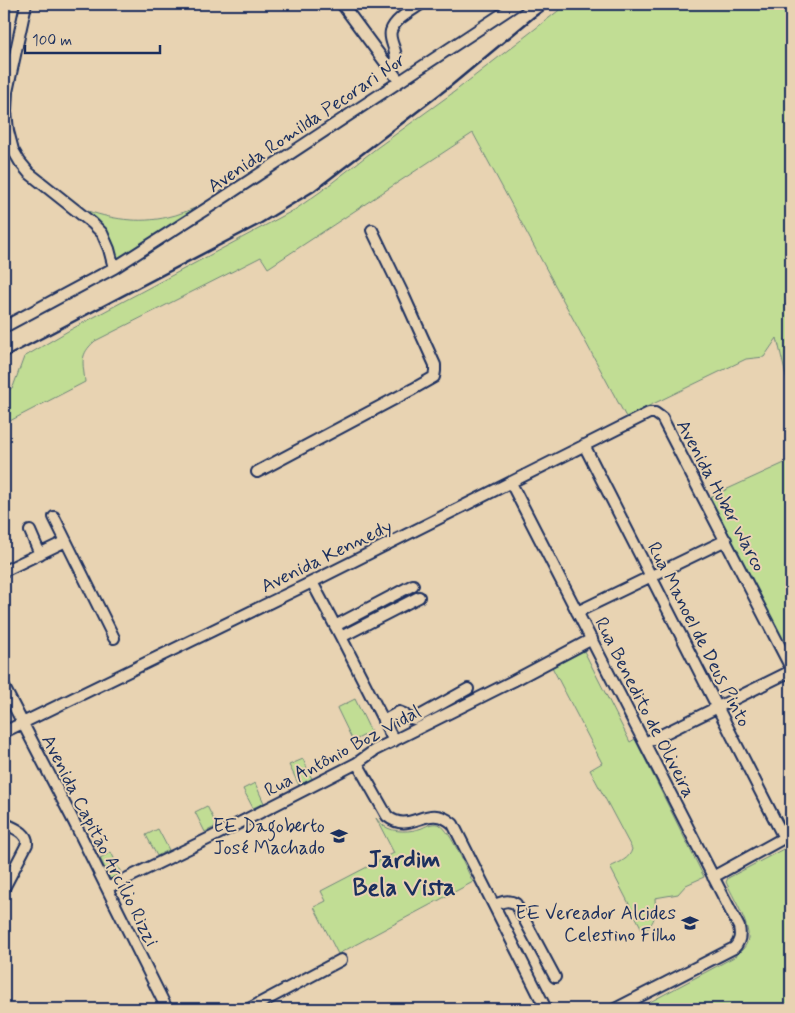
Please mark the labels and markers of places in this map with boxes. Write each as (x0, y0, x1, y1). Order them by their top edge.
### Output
place label: EE Dagoberto José Machado (213, 814, 325, 861)
school or university icon: EE Dagoberto José Machado (329, 826, 349, 846)
place label: EE Vereador Alcides Celestino Filho (515, 901, 676, 948)
school or university icon: EE Vereador Alcides Celestino Filho (680, 913, 700, 933)

